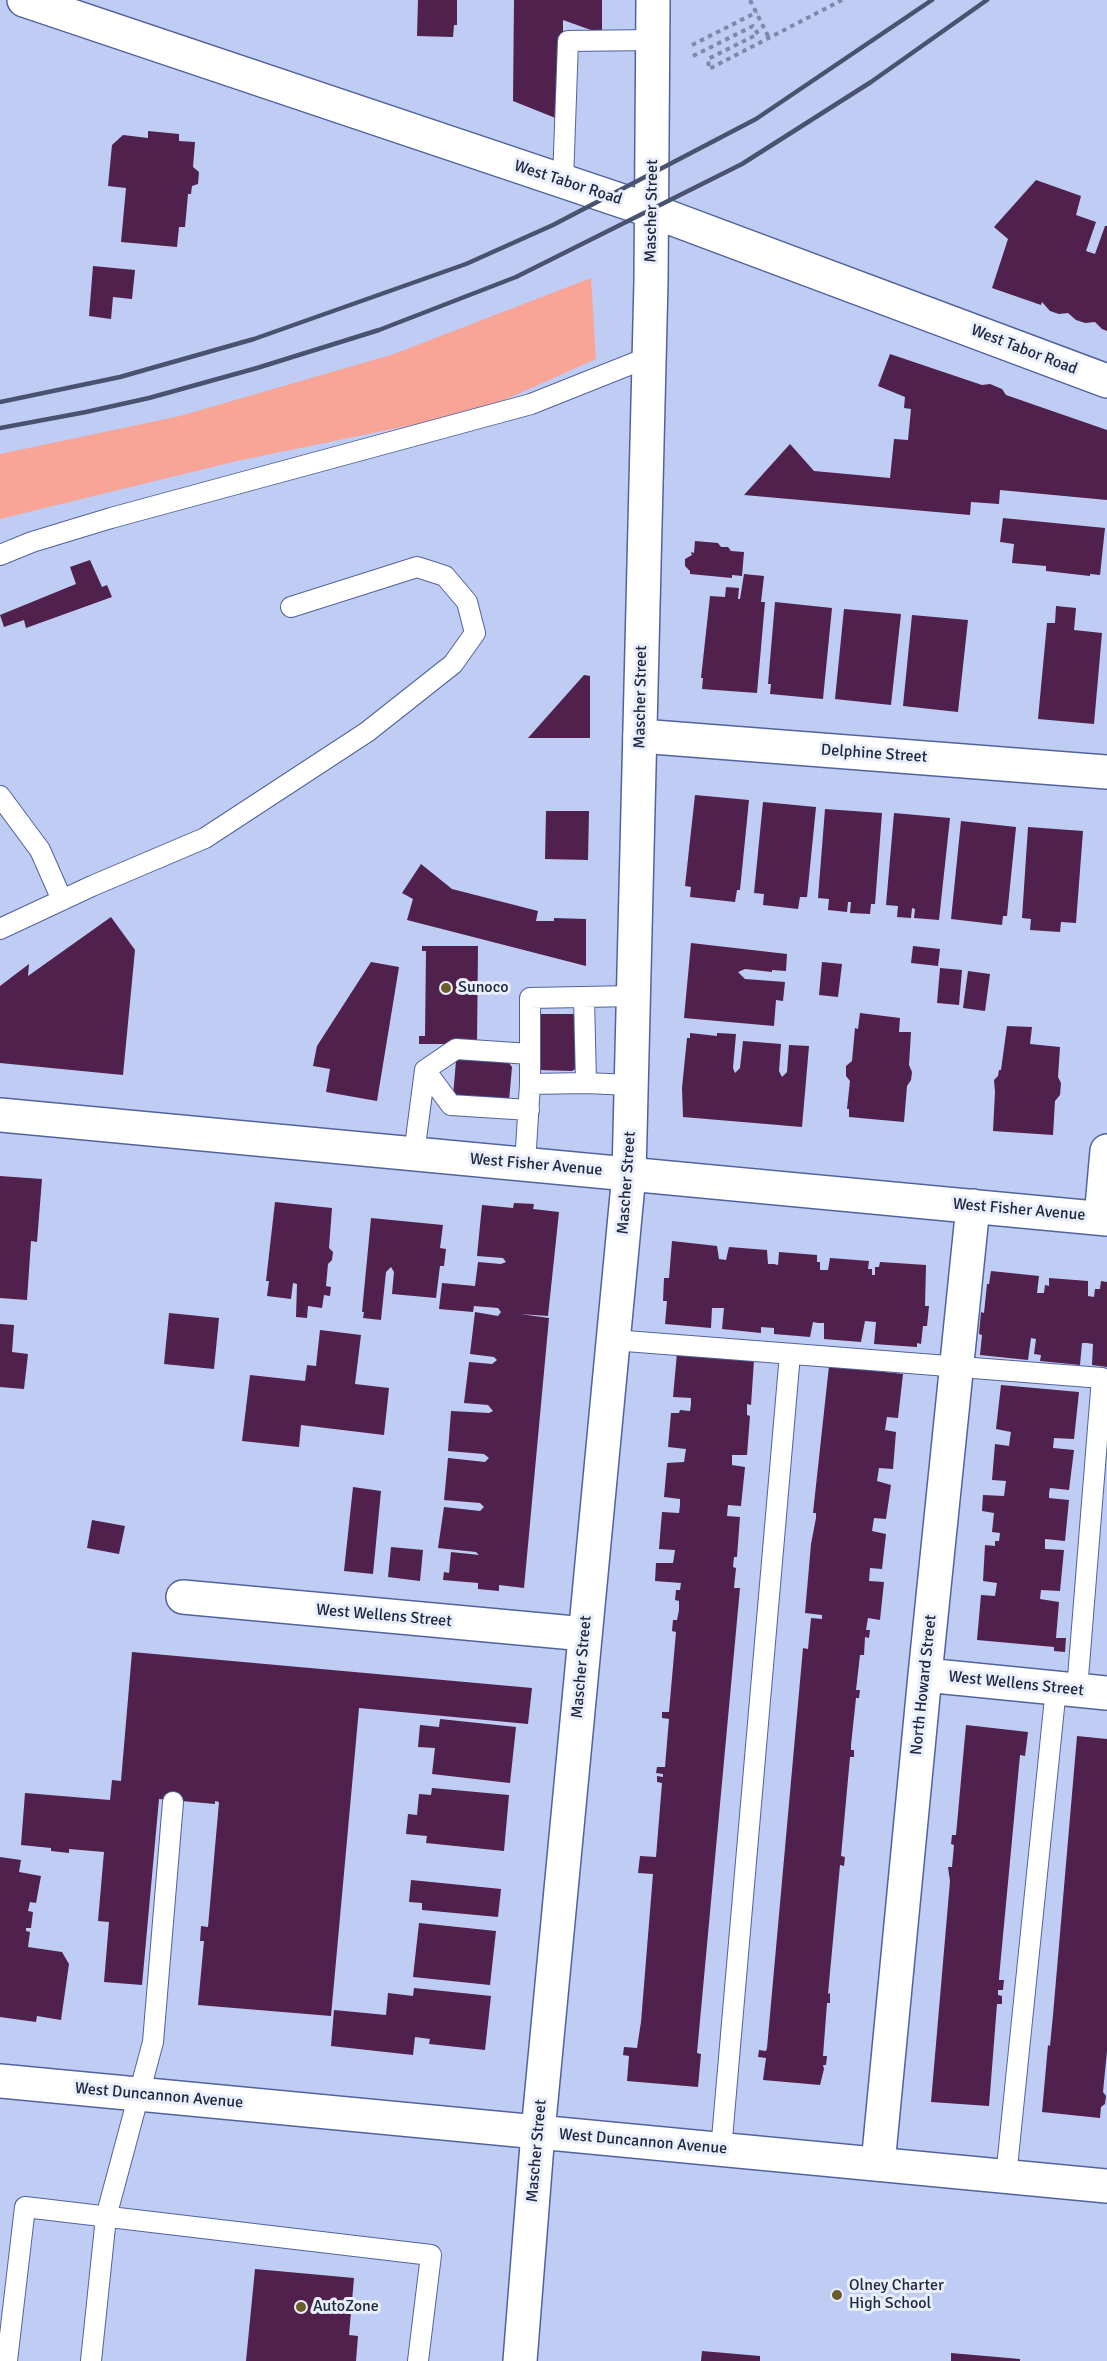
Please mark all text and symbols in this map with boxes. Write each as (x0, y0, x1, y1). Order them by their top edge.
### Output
street label: West Tabor Road (512, 157, 624, 209)
street label: Mascher Street (641, 159, 663, 263)
street label: West Tabor Road (968, 321, 1080, 379)
street label: Mascher Street (630, 645, 652, 749)
street label: Delphine Street (820, 741, 928, 767)
place label: Sunoco (458, 978, 508, 998)
marker: Sunoco (439, 981, 453, 995)
street label: Mascher Street (614, 1131, 640, 1235)
street label: West Fisher Avenue (469, 1150, 603, 1180)
street label: West Fisher Avenue (952, 1195, 1086, 1225)
street label: West Wellens Street (315, 1601, 453, 1631)
street label: North Howard Street (907, 1614, 941, 1756)
street label: Mascher Street (568, 1615, 596, 1719)
street label: West Wellens Street (947, 1667, 1085, 1701)
street label: West Duncannon Avenue (74, 2079, 244, 2113)
street label: Mascher Street (523, 2099, 551, 2203)
street label: West Duncannon Avenue (558, 2125, 728, 2159)
place label: Olney Charter High School (849, 2276, 944, 2314)
marker: Olney Charter High School (830, 2288, 844, 2302)
place label: AutoZone (313, 2297, 379, 2317)
marker: AutoZone (294, 2300, 308, 2314)

